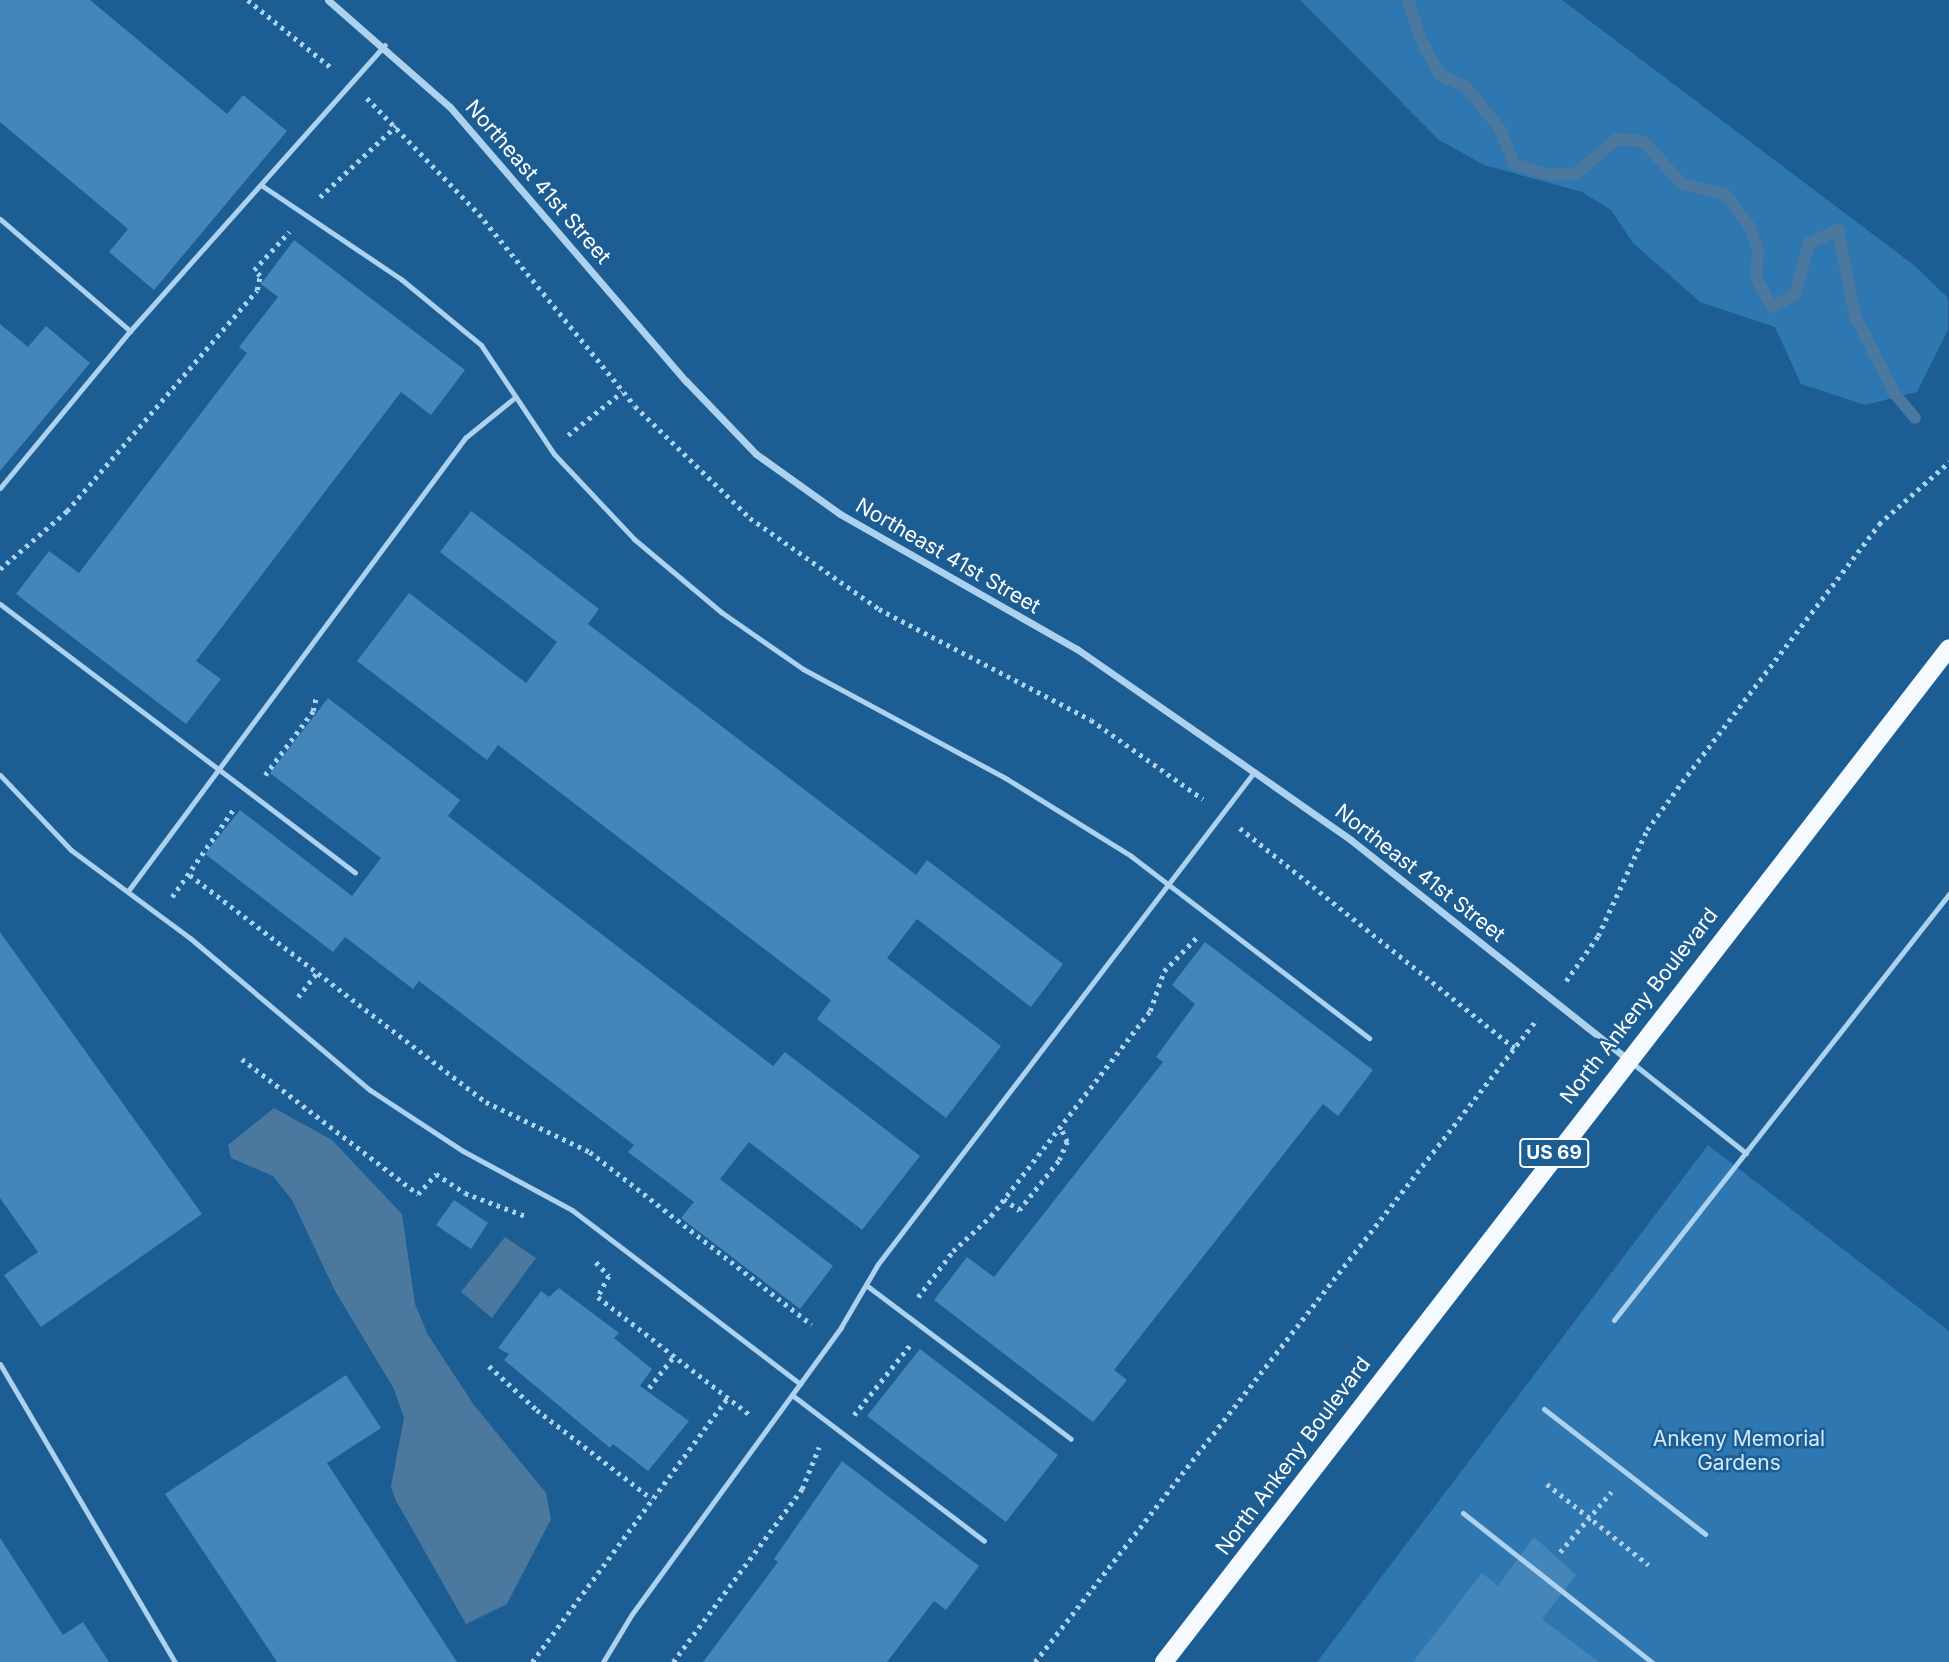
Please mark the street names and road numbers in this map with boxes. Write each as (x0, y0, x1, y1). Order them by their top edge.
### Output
street label: Northeast 41st Street (460, 95, 616, 269)
street label: Northeast 41st Street (851, 493, 1045, 619)
street label: Northeast 41st Street (1330, 799, 1510, 947)
street label: North Ankeny Boulevard (1555, 903, 1723, 1109)
road number: US 69 (1519, 1138, 1589, 1168)
street label: North Ankeny Boulevard (1210, 1352, 1376, 1560)

